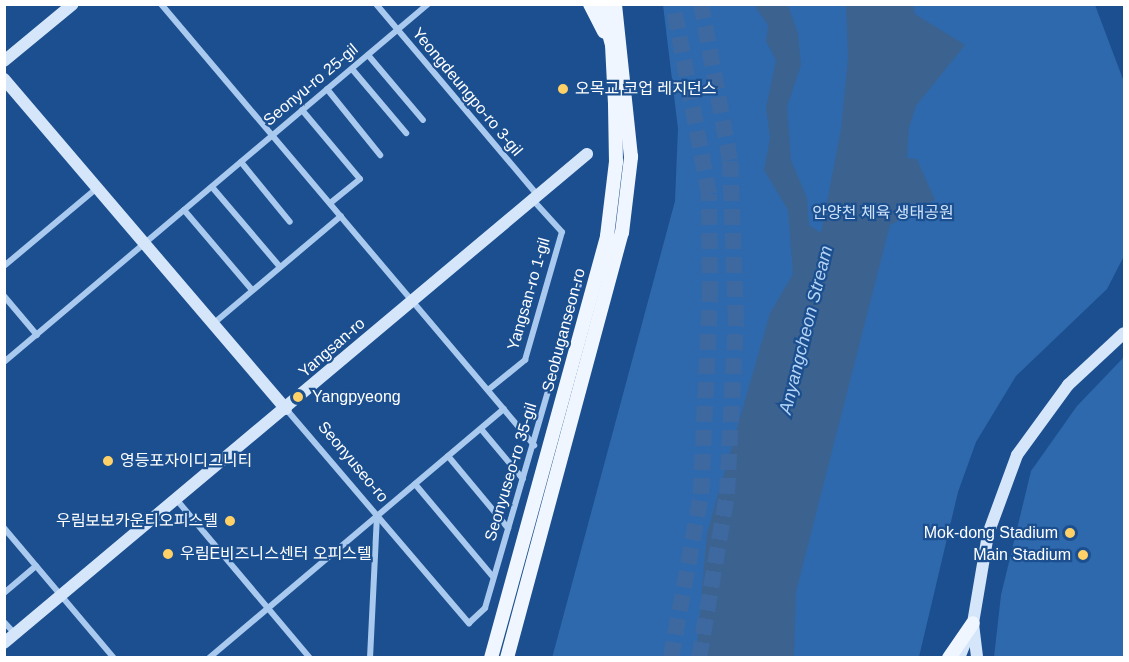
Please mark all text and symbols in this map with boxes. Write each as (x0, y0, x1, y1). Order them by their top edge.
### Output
street label: Yeongdeungpo-ro 3-gil (408, 24, 526, 160)
street label: Seonyu-ro 25-gil (260, 40, 362, 130)
place label: 오목교 코업 레지던스 (575, 79, 716, 99)
marker: 오목교 코업 레지던스 (556, 82, 570, 96)
park label: 안양천 체육 생태공원 (812, 203, 954, 223)
street label: Yangsan-ro 1-gil (504, 235, 554, 353)
water label: Anyangcheon Stream (775, 243, 837, 417)
street label: Seobuganseon-ro (538, 266, 590, 394)
street label: Yangsan-ro (295, 314, 369, 382)
place label: Yangpyeong (312, 387, 401, 407)
marker: Yangpyeong (289, 388, 307, 406)
street label: Seonyuseo-ro 35-gil (481, 401, 541, 543)
street label: Seonyuseo-ro (314, 418, 392, 506)
place label: 영등포자이디그니티 (120, 451, 252, 471)
marker: 영등포자이디그니티 (101, 454, 115, 468)
place label: 우림보보카운티오피스텔 (56, 511, 218, 531)
marker: 우림보보카운티오피스텔 (223, 514, 237, 528)
place label: Mok-dong Stadium (924, 523, 1058, 543)
marker: Mok-dong Stadium (1063, 526, 1077, 540)
place label: 우림E비즈니스센터 오피스텔 (180, 544, 372, 564)
place label: Main Stadium (973, 545, 1071, 565)
marker: 우림E비즈니스센터 오피스텔 (161, 547, 175, 561)
marker: Main Stadium (1076, 548, 1090, 562)

